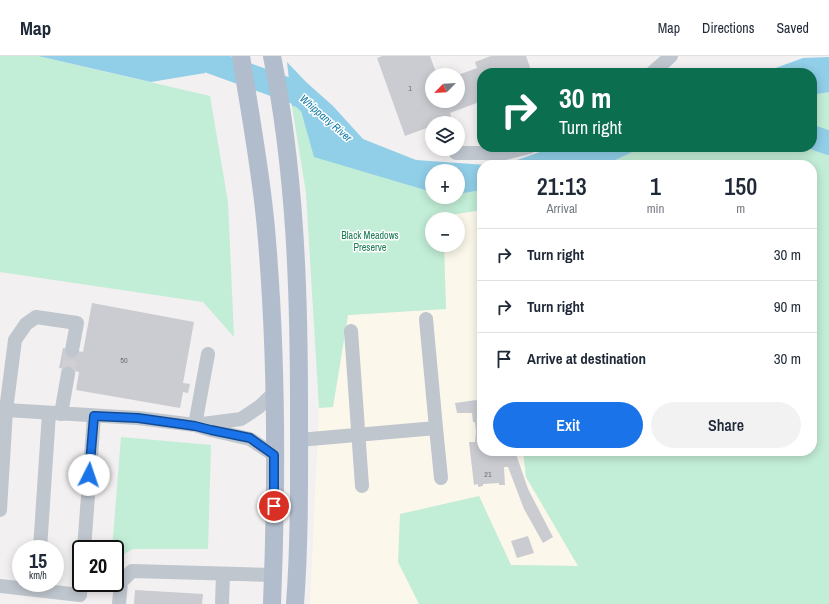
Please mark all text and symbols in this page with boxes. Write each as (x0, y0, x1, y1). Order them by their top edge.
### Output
text: Map (20, 15, 51, 41)
text: Map (658, 19, 680, 37)
text: Directions (702, 19, 754, 37)
text: Saved (776, 19, 809, 37)
north arrow (425, 68, 465, 108)
map controls (425, 68, 465, 252)
text: 30 m (559, 79, 611, 117)
house number: 1 (408, 83, 412, 93)
icon: right (493, 84, 545, 136)
water label: Whippany River (297, 92, 356, 145)
text: Turn right (559, 115, 622, 140)
button: layers (425, 116, 465, 156)
button: + (425, 164, 465, 204)
text: 21:13 (537, 170, 587, 202)
text: 1 (650, 170, 661, 202)
text: 150 (724, 170, 757, 202)
text: Arrival (546, 200, 577, 217)
text: min (647, 200, 664, 217)
text: m (736, 200, 745, 217)
button: − (425, 212, 465, 252)
park label: Black Meadows Preserve (341, 229, 399, 254)
icon: right (493, 244, 515, 266)
text: Turn right (527, 244, 584, 265)
text: 30 m (774, 244, 801, 265)
icon: right (493, 296, 515, 318)
text: Turn right (527, 296, 584, 317)
text: 90 m (774, 296, 801, 317)
icon: arrive (493, 348, 515, 370)
text: Arrive at destination (527, 348, 646, 369)
text: 30 m (774, 348, 801, 369)
house number: 50 (120, 355, 128, 365)
button: Exit (493, 402, 643, 448)
button: Share (651, 402, 801, 448)
position arrow (68, 454, 110, 496)
house number: 21 (484, 469, 492, 479)
pin (257, 489, 291, 523)
icon: arrive (263, 495, 285, 517)
speed limit sign: 20 (72, 540, 124, 592)
text: 15 (29, 547, 47, 574)
text: km/h (29, 569, 47, 582)

